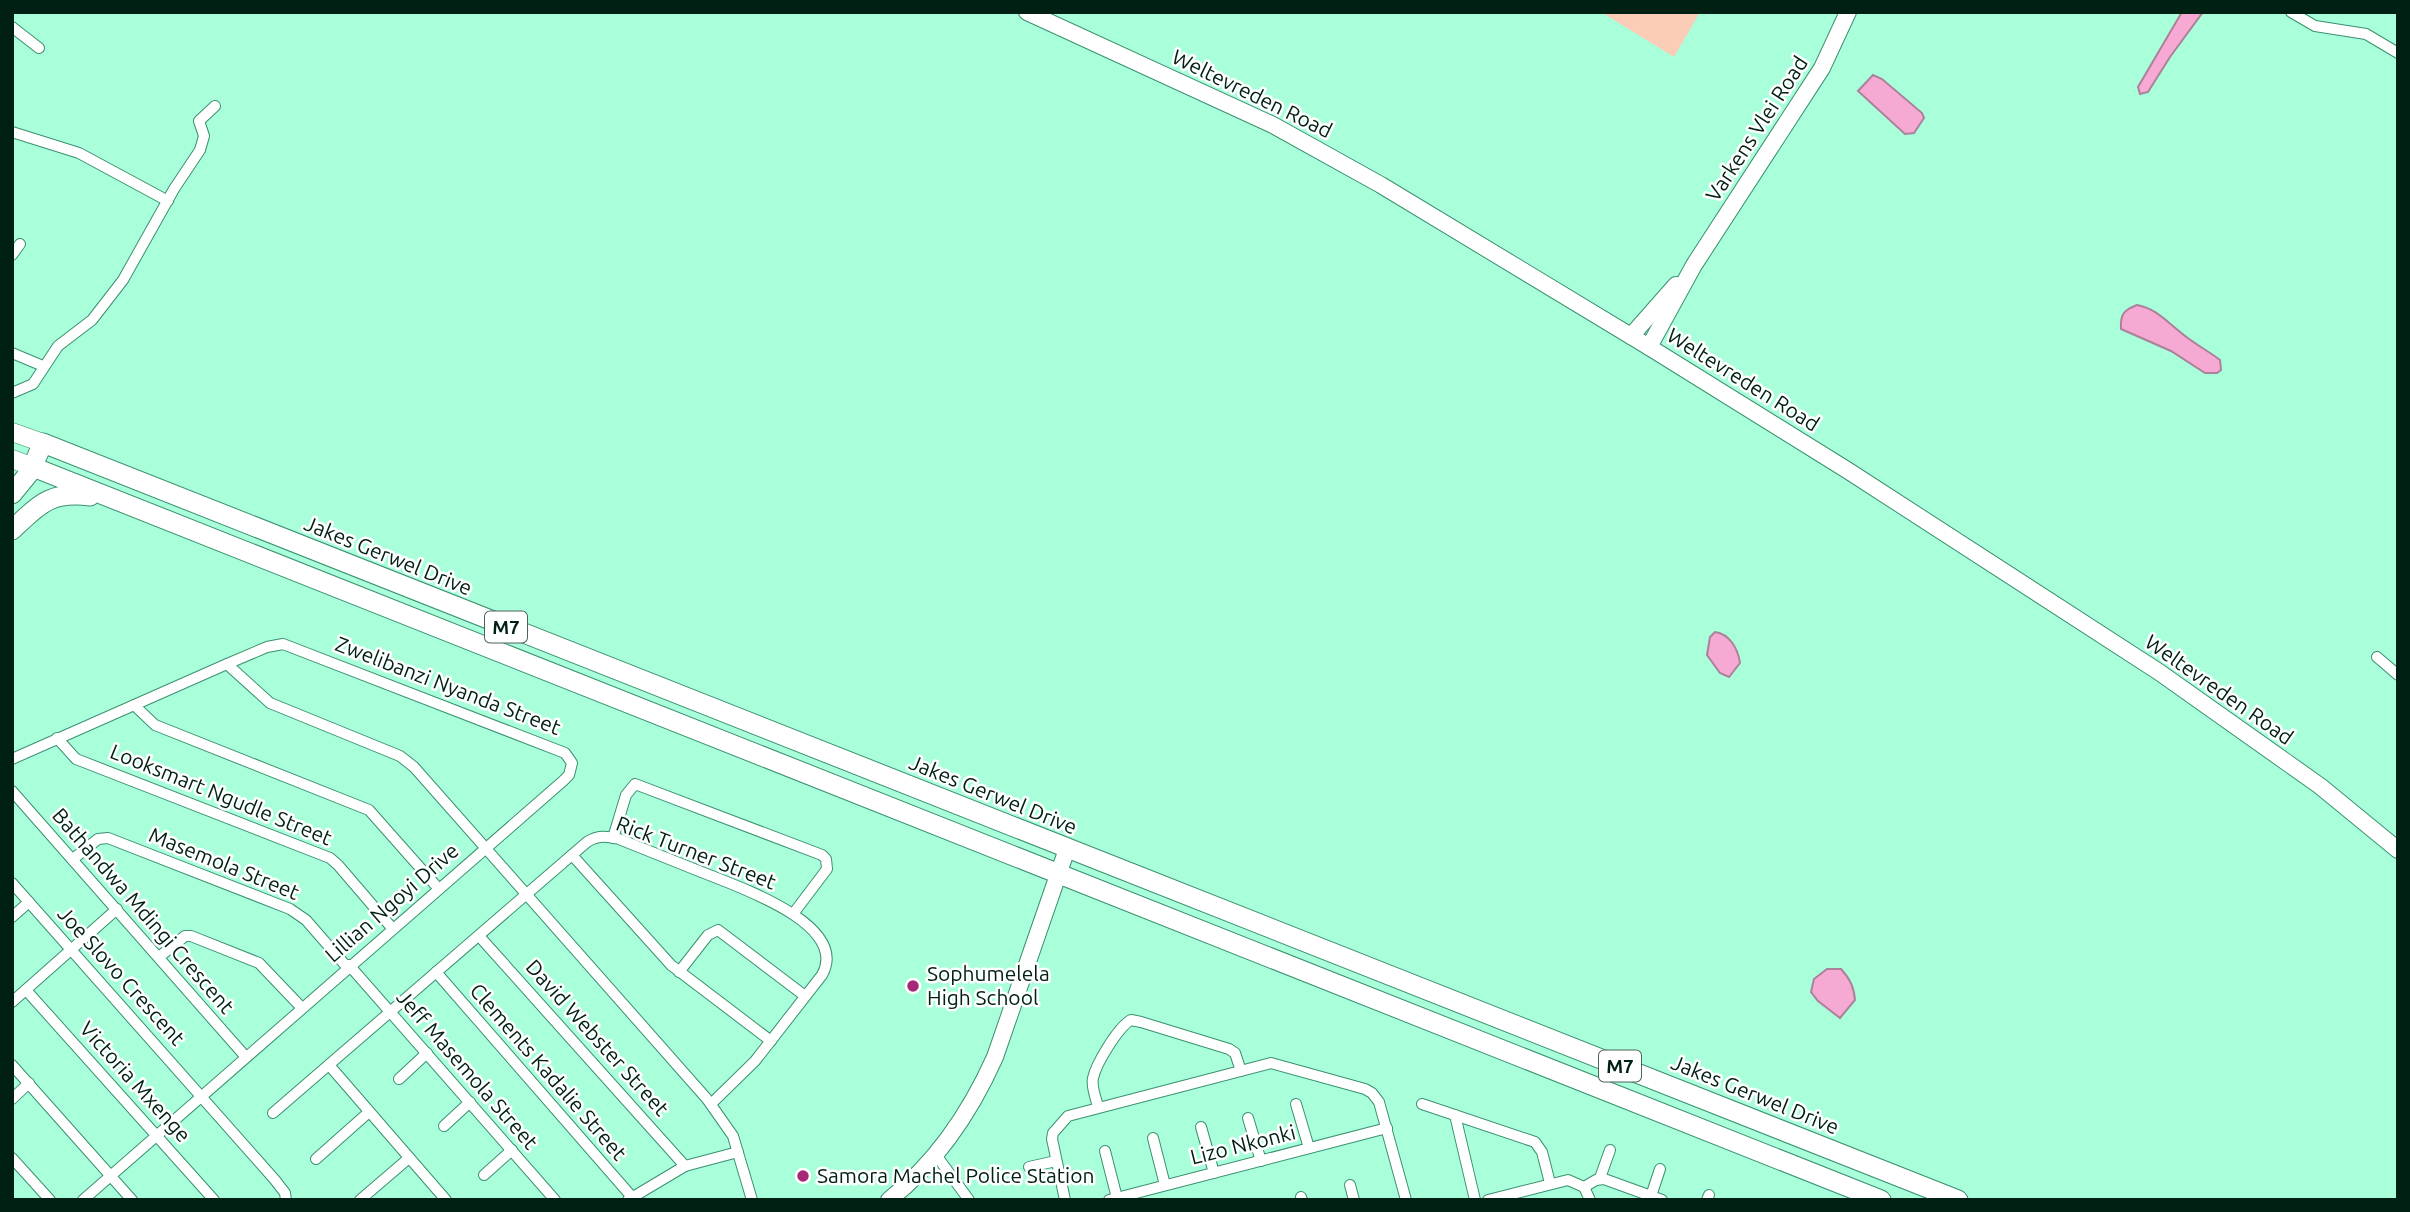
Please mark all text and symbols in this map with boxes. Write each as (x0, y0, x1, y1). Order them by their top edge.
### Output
street label: Weltevreden Road (1169, 44, 1336, 142)
street label: Varkens Vlei Road (1700, 51, 1812, 206)
street label: Weltevreden Road (1663, 323, 1824, 436)
street label: Jakes Gerwel Drive (301, 510, 476, 600)
road number: M7 (485, 612, 527, 642)
street label: Weltevreden Road (2141, 629, 2298, 749)
street label: Zwelibanzi Nyanda Street (332, 631, 564, 739)
street label: Looksmart Ngudle Street (107, 739, 336, 850)
street label: Jakes Gerwel Drive (906, 749, 1081, 839)
street label: Bathandwa Mdingi Crescent (48, 803, 239, 1018)
street label: Rick Turner Street (613, 811, 780, 894)
street label: Masemola Street (146, 822, 303, 904)
street label: Lillian Ngoyi Drive (320, 838, 463, 967)
street label: Joe Slovo Crescent (53, 901, 190, 1050)
street label: David Webster Street (521, 954, 674, 1120)
place label: Sophumelela High School (927, 961, 1050, 1009)
street label: Clements Kadalie Street (466, 978, 632, 1165)
marker: Sophumelela High School (905, 978, 921, 994)
street label: Jeff Masemola Street (392, 985, 543, 1154)
street label: Victoria Mxenge (75, 1016, 196, 1147)
street label: Jakes Gerwel Drive (1668, 1049, 1843, 1139)
road number: M7 (1599, 1050, 1641, 1082)
street label: Lizo Nkonki (1188, 1119, 1298, 1169)
place label: Samora Machel Police Station (817, 1163, 1094, 1187)
marker: Samora Machel Police Station (795, 1168, 811, 1184)

